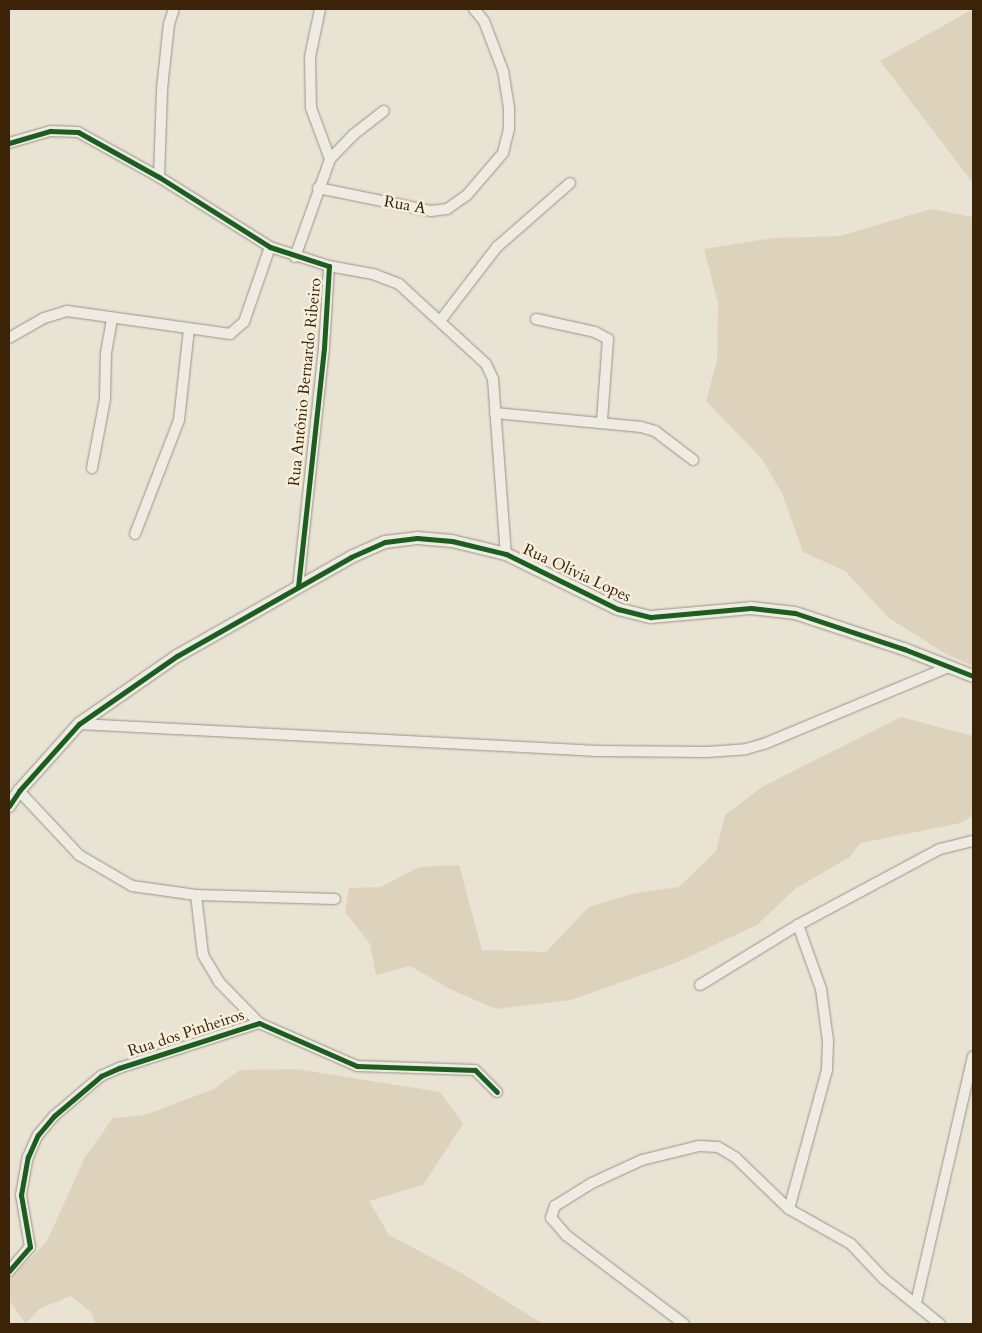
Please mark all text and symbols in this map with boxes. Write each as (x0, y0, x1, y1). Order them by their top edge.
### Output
street label: Rua A (382, 192, 428, 218)
street label: Rua Antônio Bernardo Ribeiro (285, 277, 325, 487)
street label: Rua Olívia Lopes (520, 540, 634, 606)
street label: Rua dos Pinheiros (125, 1005, 247, 1061)

